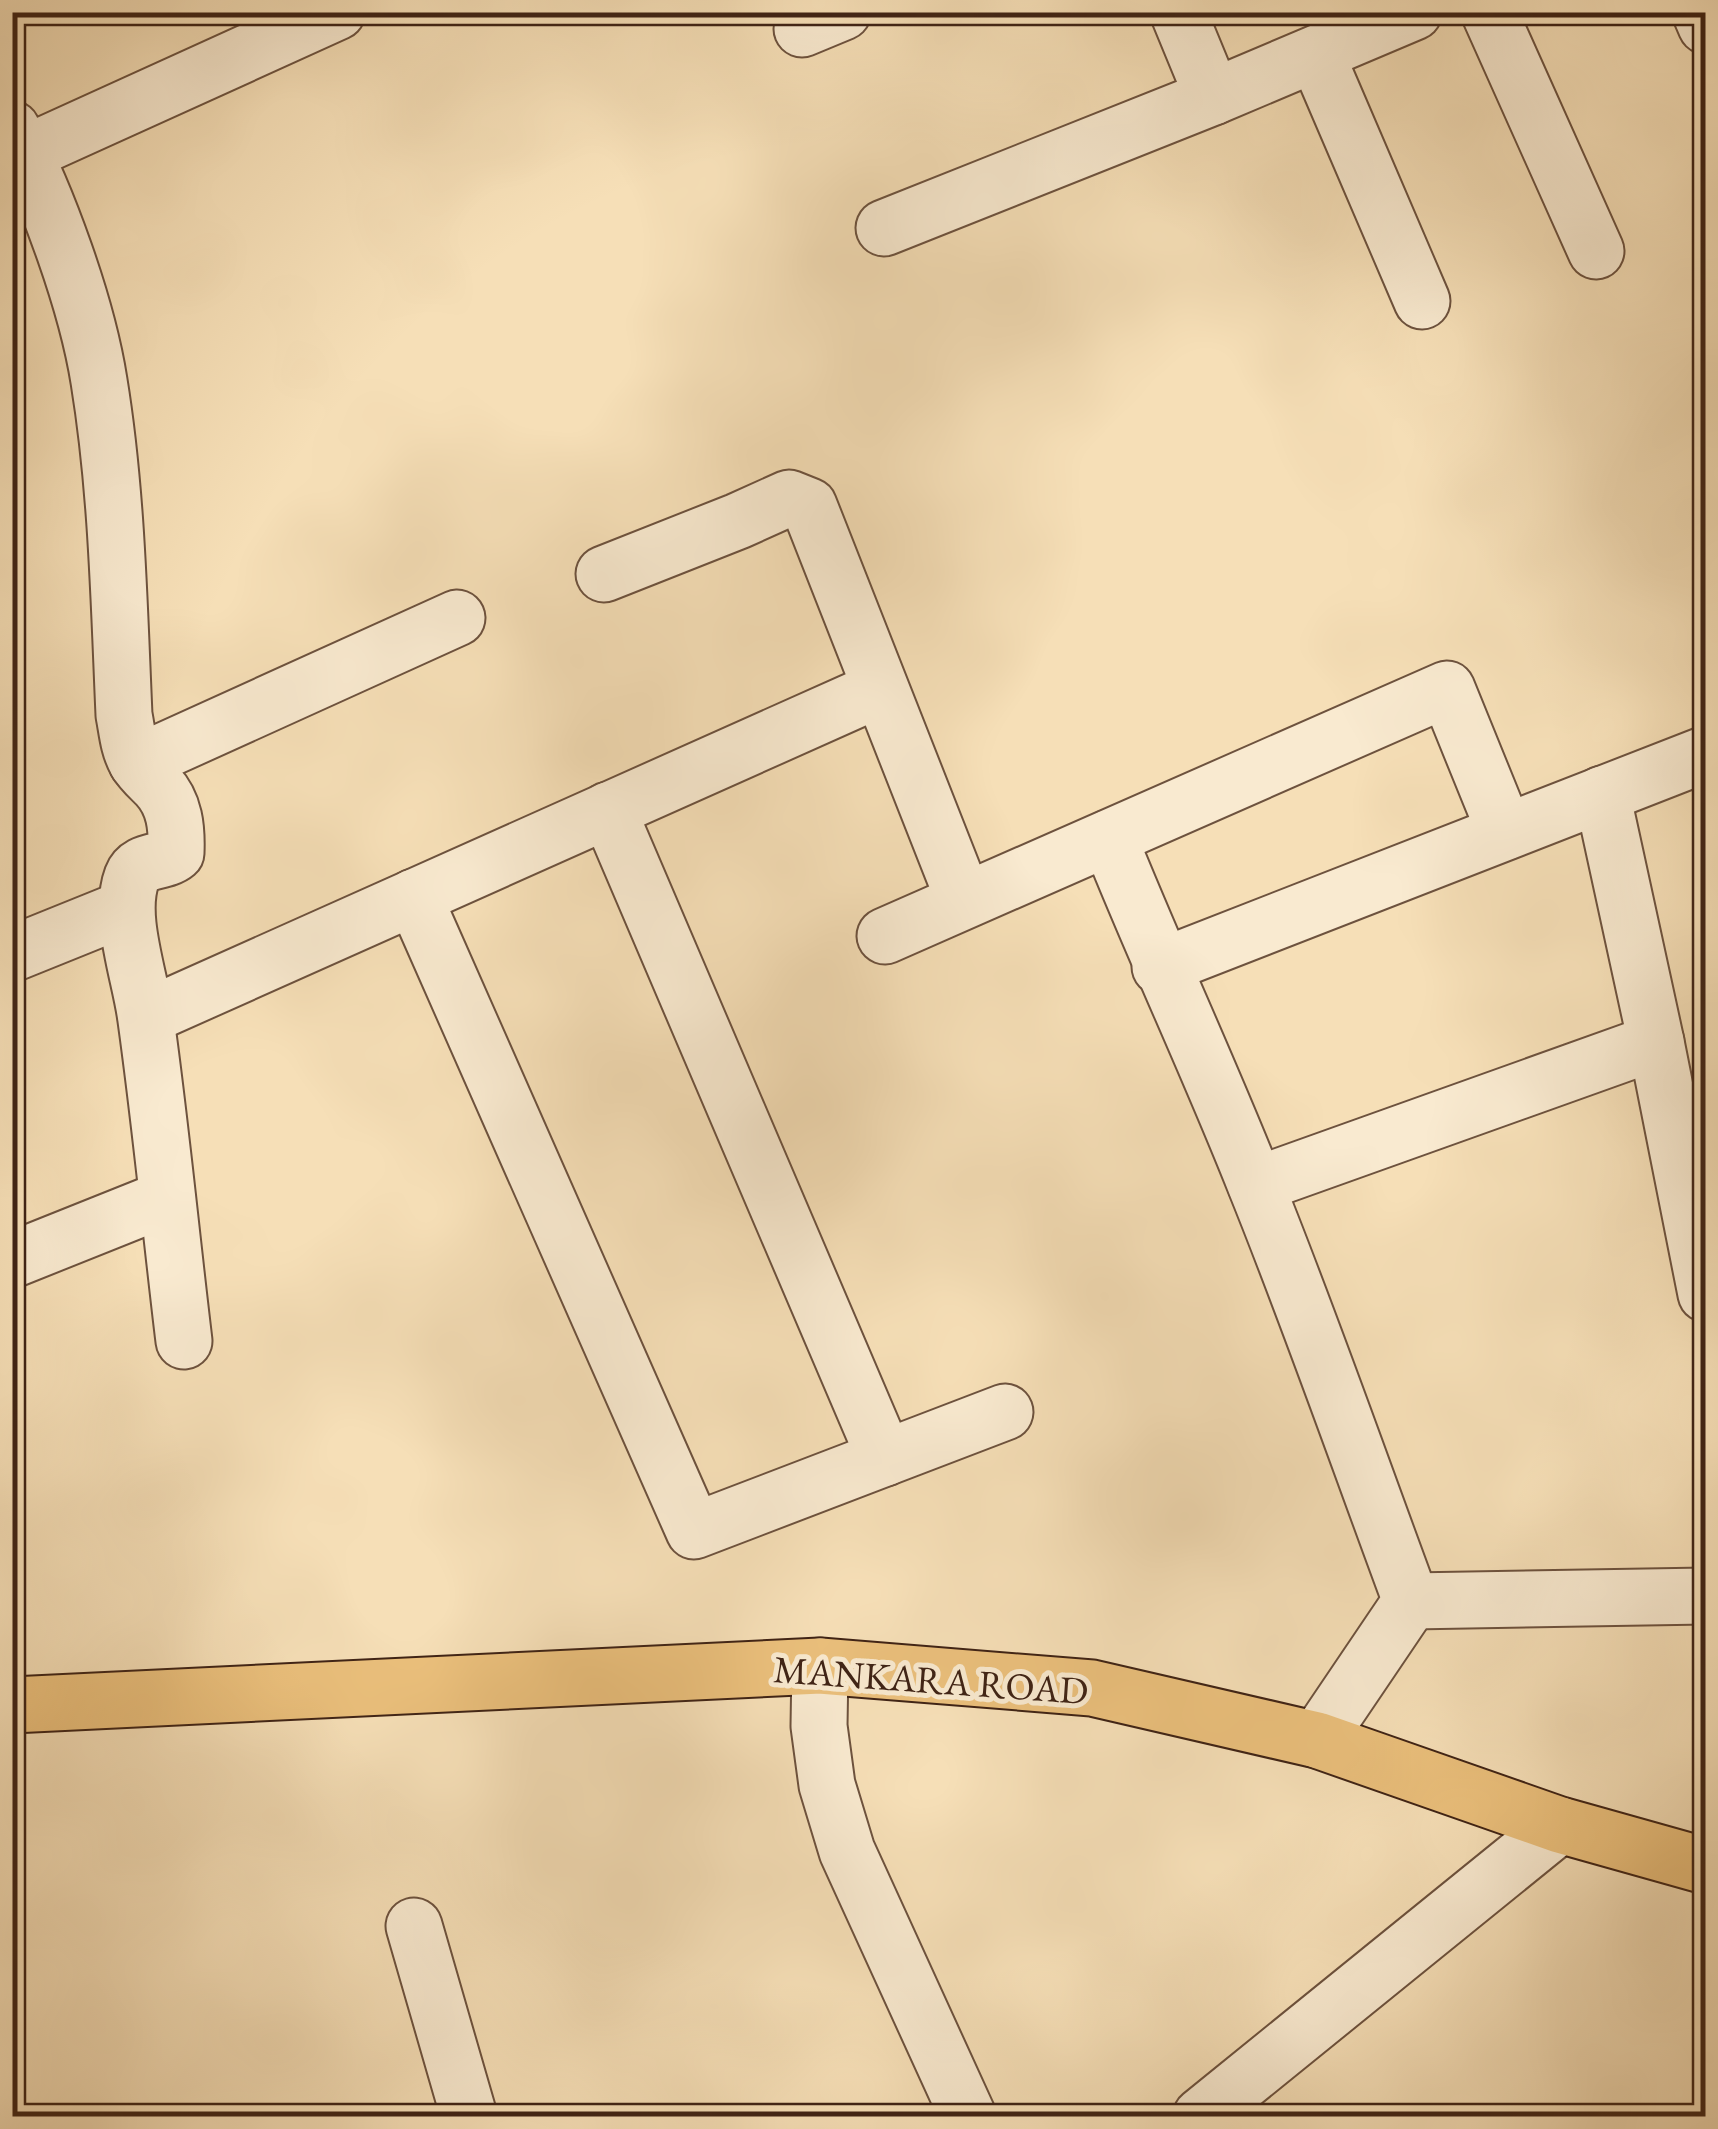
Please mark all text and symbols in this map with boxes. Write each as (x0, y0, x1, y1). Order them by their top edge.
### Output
street label: MANKARA ROAD (772, 1644, 1090, 1715)

